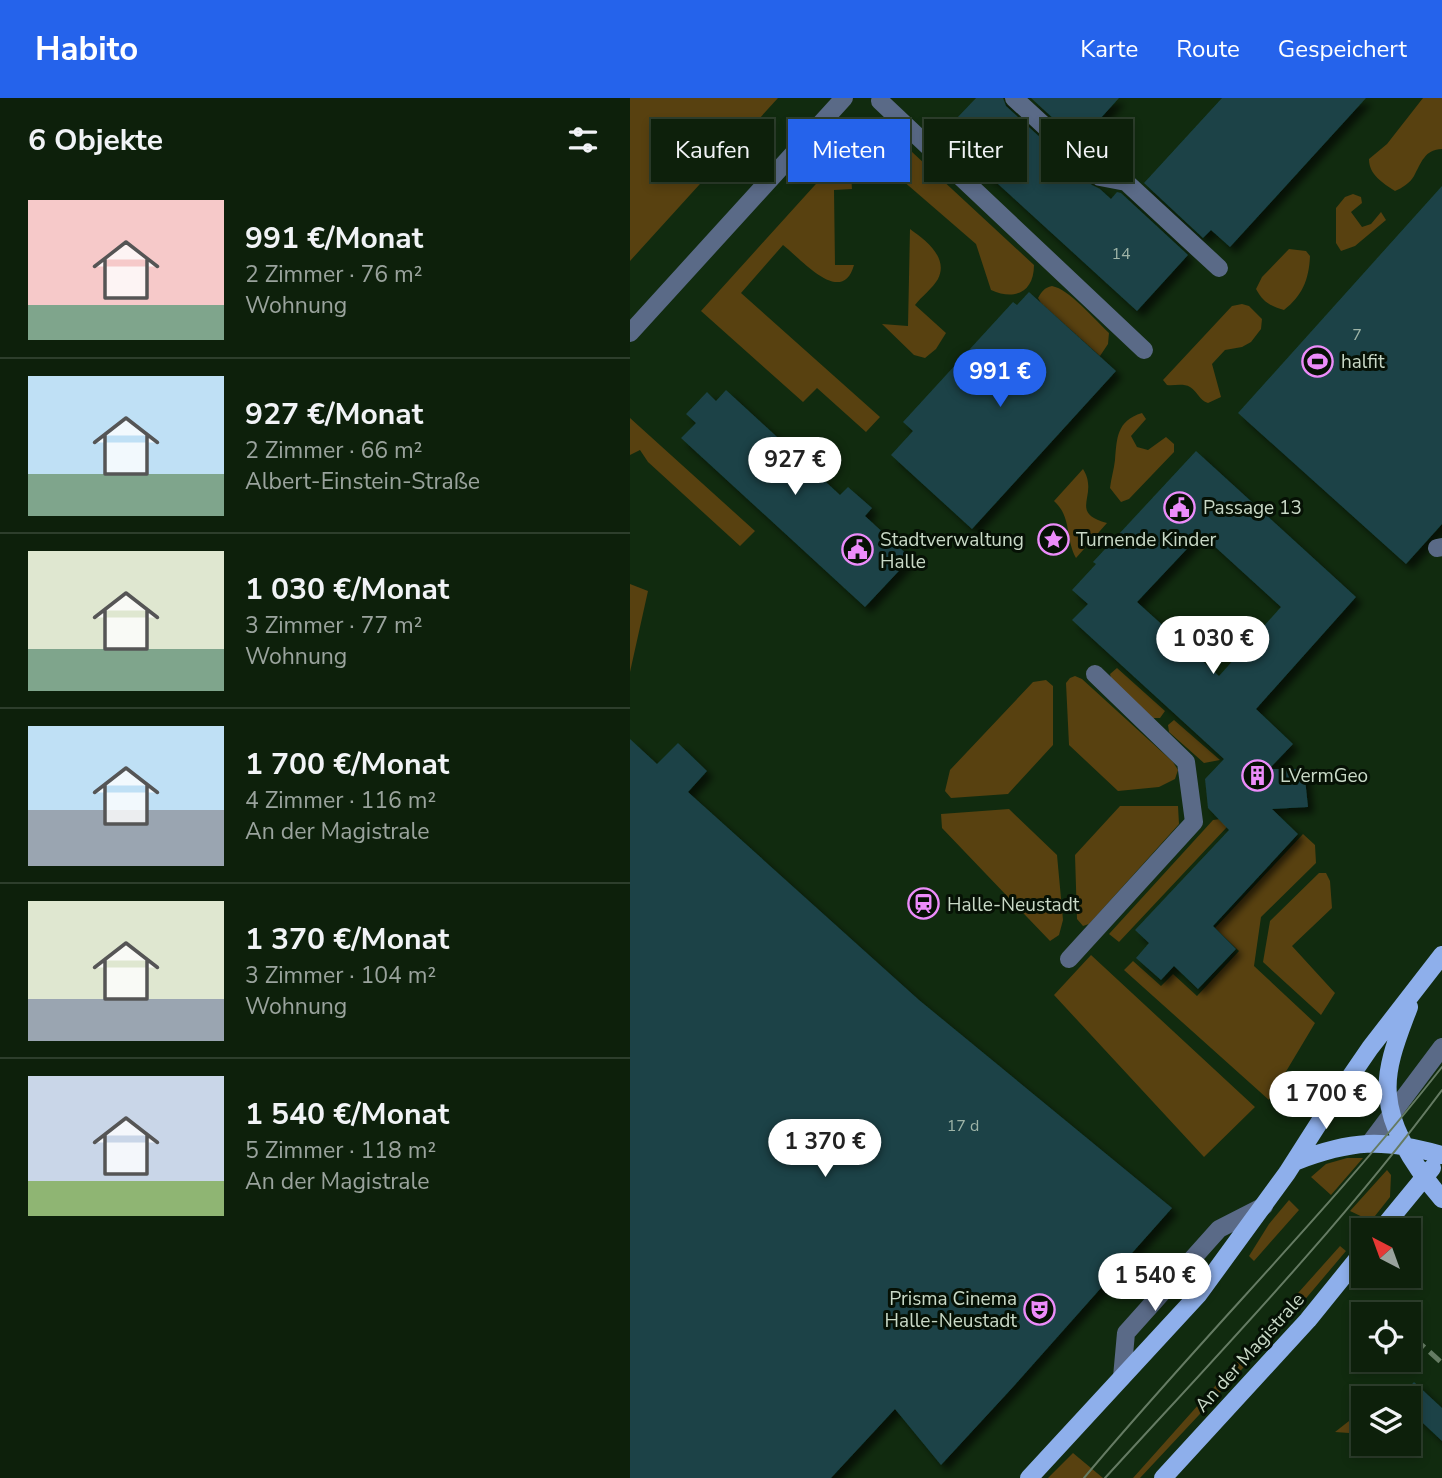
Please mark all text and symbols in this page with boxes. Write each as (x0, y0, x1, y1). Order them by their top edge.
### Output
text: Habito (35, 27, 138, 72)
text: Karte (1080, 33, 1138, 65)
text: Route (1176, 33, 1240, 65)
text: Gespeichert (1278, 33, 1407, 65)
chip: Kaufen (651, 119, 774, 182)
chip: Mieten (788, 119, 910, 182)
chip: Filter (924, 119, 1027, 182)
chip: Neu (1041, 119, 1133, 182)
text: 6 Objekte (28, 120, 163, 161)
icon: filters (564, 121, 602, 159)
text: 991 €/Monat (245, 218, 423, 259)
icon: home (84, 228, 168, 312)
house number: 14 (1111, 243, 1131, 265)
text: 2 Zimmer · 76 m² (245, 259, 422, 290)
text: Wohnung (245, 290, 347, 321)
house number: 7 (1352, 324, 1362, 346)
sports icon: halfit (1301, 344, 1335, 378)
place label: halfit (1341, 349, 1385, 375)
pin: 991 € (951, 350, 1049, 409)
text: 991 € (969, 356, 1031, 387)
text: 927 €/Monat (245, 394, 423, 435)
icon: home (84, 404, 168, 488)
text: 2 Zimmer · 66 m² (245, 435, 422, 466)
pin: 927 € (746, 438, 844, 497)
text: 927 € (764, 444, 826, 475)
text: Albert-Einstein-Straße (245, 466, 480, 497)
public building icon: Passage 13 (1163, 490, 1197, 524)
place label: Passage 13 (1203, 495, 1302, 521)
place icon: Turnende Kinder (1036, 522, 1070, 556)
place label: Stadtverwaltung Halle (880, 527, 1024, 575)
place label: Turnende Kinder (1076, 527, 1217, 553)
public building icon: Stadtverwaltung Halle (840, 533, 874, 567)
text: 1 030 €/Monat (245, 569, 449, 610)
icon: home (84, 579, 168, 663)
text: 3 Zimmer · 77 m² (245, 610, 422, 641)
pin: 1 030 € (1148, 616, 1278, 676)
text: 1 030 € (1172, 623, 1254, 654)
text: Wohnung (245, 641, 347, 672)
text: 1 700 €/Monat (245, 744, 449, 785)
icon: home (84, 754, 168, 838)
building icon: LVermGeo (1240, 758, 1274, 792)
place label: LVermGeo (1280, 763, 1368, 789)
text: 4 Zimmer · 116 m² (245, 785, 436, 816)
text: An der Magistrale (245, 816, 429, 847)
station icon: Halle-Neustadt (907, 887, 941, 921)
place label: Halle-Neustadt (947, 892, 1080, 918)
text: 1 370 €/Monat (245, 919, 449, 960)
icon: home (84, 929, 168, 1013)
text: 3 Zimmer · 104 m² (245, 960, 436, 991)
text: Wohnung (245, 991, 347, 1022)
pin: 1 700 € (1261, 1072, 1391, 1131)
text: 1 700 € (1285, 1078, 1367, 1109)
text: 1 540 €/Monat (245, 1094, 449, 1135)
icon: home (84, 1104, 168, 1188)
house number: 17 d (947, 1115, 979, 1137)
pin: 1 370 € (760, 1119, 890, 1179)
text: 1 370 € (784, 1126, 866, 1157)
text: 5 Zimmer · 118 m² (245, 1135, 436, 1166)
text: An der Magistrale (245, 1166, 429, 1197)
north arrow (1351, 1218, 1421, 1288)
map controls (1351, 1218, 1421, 1456)
pin: 1 540 € (1090, 1254, 1220, 1313)
text: 1 540 € (1114, 1260, 1196, 1291)
place label: Prisma Cinema Halle-Neustadt (885, 1286, 1017, 1334)
street label: An der Magistrale (1189, 1287, 1310, 1418)
theatre icon: Prisma Cinema Halle-Neustadt (1023, 1292, 1057, 1326)
button: locate (1351, 1302, 1421, 1372)
button: layers (1351, 1386, 1421, 1456)

